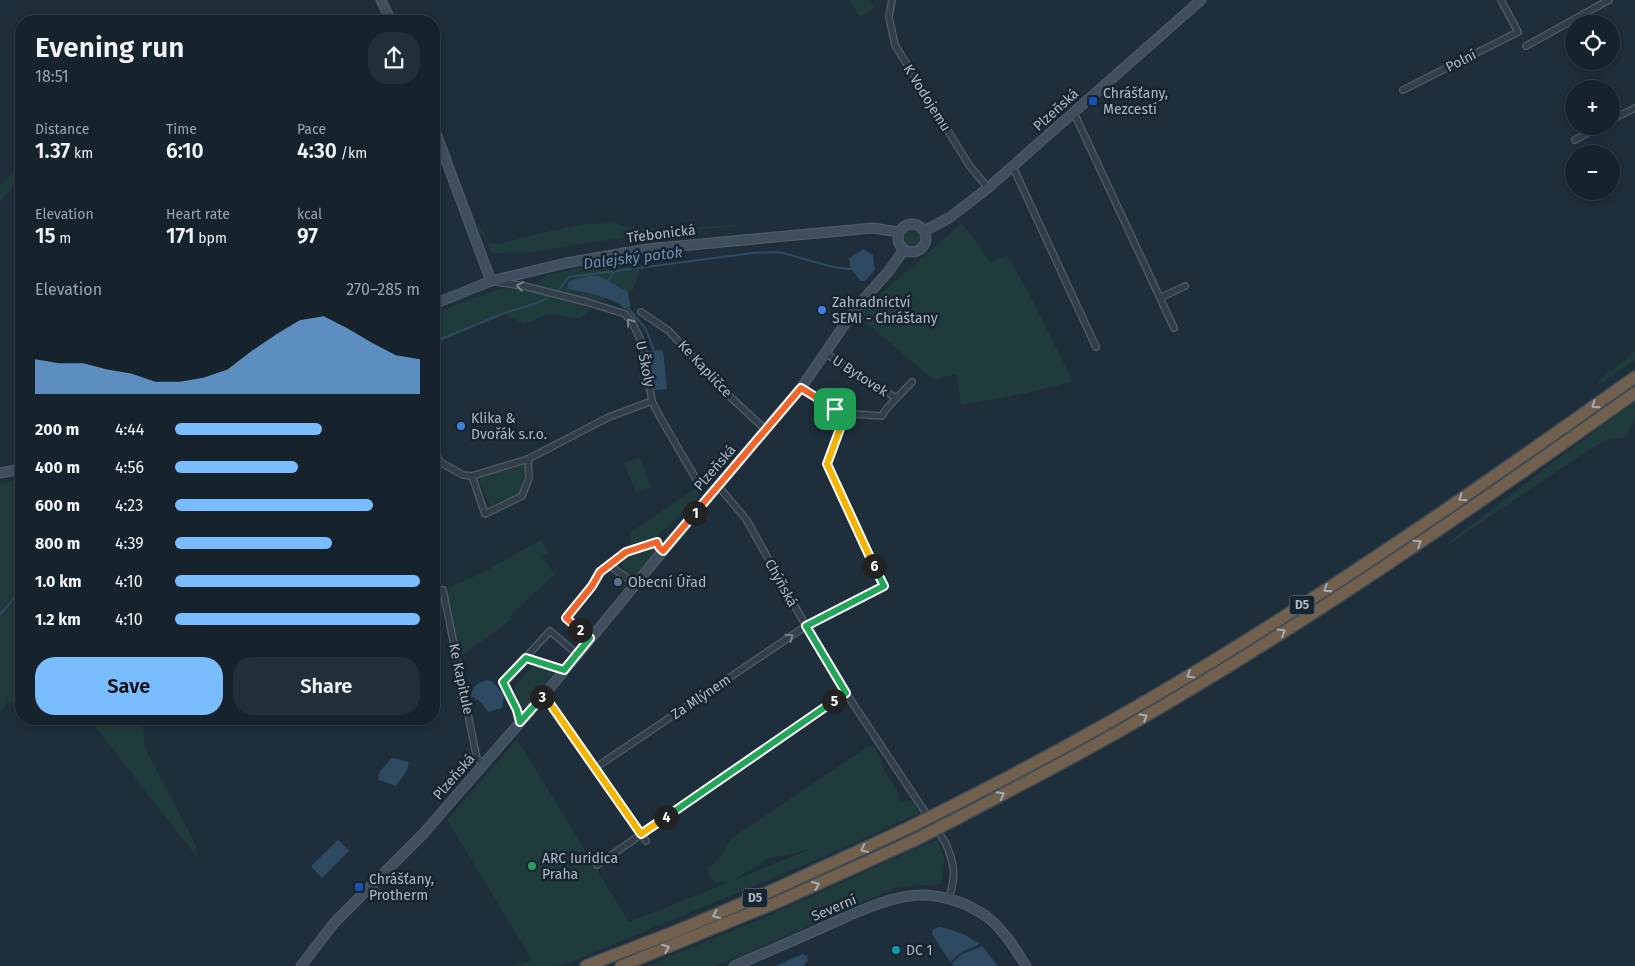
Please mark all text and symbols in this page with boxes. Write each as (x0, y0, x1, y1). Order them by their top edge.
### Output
map controls (1565, 15, 1620, 200)
button: locate (1565, 15, 1620, 70)
text: Evening run (35, 31, 184, 64)
button: share (368, 32, 420, 84)
street label: Polní (1443, 46, 1479, 76)
street label: K Vodojemu (900, 61, 954, 135)
text: 18:51 (35, 67, 69, 86)
button: + (1565, 80, 1620, 135)
street label: Plzeňská (1030, 85, 1082, 135)
place label: Chrášťany, Mezcestí (1103, 85, 1168, 118)
marker: Chrášťany, Mezcestí (1087, 95, 1099, 107)
text: Distance (35, 121, 89, 138)
text: Time (166, 121, 197, 138)
text: Pace (297, 121, 326, 138)
text: 1.37 (35, 138, 70, 164)
text: 6:10 (166, 138, 204, 164)
text: 4:30 (297, 138, 337, 164)
text: km (70, 145, 93, 162)
text: /km (337, 145, 367, 162)
button: − (1565, 145, 1620, 200)
text: Elevation (35, 206, 94, 223)
text: Heart rate (166, 206, 230, 223)
text: kcal (297, 206, 322, 223)
street label: Třebonická (626, 221, 696, 247)
text: 15 (35, 223, 56, 249)
text: 171 (166, 223, 195, 249)
text: 97 (297, 223, 318, 249)
text: m (56, 230, 71, 247)
text: bpm (195, 230, 227, 247)
water label: Dalejský potok (582, 243, 684, 273)
text: Elevation (35, 280, 102, 299)
text: 270–285 m (346, 280, 420, 299)
one-way arrow (516, 281, 525, 291)
place label: Zahradnictví SEMI - Chráštany (832, 294, 938, 327)
marker: Zahradnictví SEMI - Chráštany (816, 304, 828, 316)
one-way arrow (627, 318, 636, 328)
street label: Ke Kapličce (674, 337, 736, 401)
street label: U Školy (632, 339, 659, 389)
street label: U Bytovek (829, 352, 892, 401)
pin (814, 388, 856, 430)
icon: arrive (821, 395, 849, 423)
one-way arrow (1591, 399, 1601, 408)
place label: Klika & Dvořák s.r.o. (471, 410, 547, 443)
text: 200 m (35, 420, 79, 439)
text: 4:44 (115, 420, 144, 439)
marker: Klika & Dvořák s.r.o. (455, 420, 467, 432)
street label: Plzeňská (690, 442, 740, 494)
text: 400 m (35, 458, 80, 477)
text: 4:56 (115, 458, 144, 477)
one-way arrow (1458, 492, 1468, 501)
text: 600 m (35, 496, 80, 515)
text: 4:23 (115, 496, 143, 515)
pin: 1 (682, 500, 708, 526)
text: 1 (692, 505, 699, 522)
text: 800 m (35, 534, 80, 553)
text: 4:39 (115, 534, 144, 553)
one-way arrow (1412, 540, 1422, 549)
pin: 6 (862, 554, 886, 578)
street label: Chýňská (761, 556, 801, 610)
text: 6 (871, 558, 878, 575)
text: 1.0 km (35, 572, 82, 591)
text: 4:10 (115, 572, 143, 591)
place label: Obecní Úřad (628, 573, 706, 591)
marker: Obecní Úřad (612, 576, 624, 588)
one-way arrow (1323, 582, 1332, 592)
road number: D5 (1290, 596, 1314, 614)
text: 1.2 km (35, 610, 81, 629)
text: 4:10 (115, 610, 143, 629)
pin: 2 (568, 618, 592, 642)
text: 2 (577, 622, 584, 639)
one-way arrow (1277, 629, 1286, 638)
one-way arrow (784, 634, 793, 643)
street label: Ke Kapitule (445, 642, 477, 716)
button: Save (35, 657, 223, 715)
button: Share (233, 657, 420, 715)
one-way arrow (1186, 669, 1195, 679)
street label: Za Mlýnem (668, 671, 734, 723)
pin: 3 (530, 684, 554, 710)
pin: 5 (822, 688, 846, 714)
text: 3 (539, 689, 546, 706)
text: 5 (831, 693, 838, 710)
one-way arrow (1138, 713, 1147, 723)
street label: Plzeňská (429, 751, 479, 803)
one-way arrow (996, 791, 1005, 801)
pin: 4 (654, 804, 678, 830)
text: 4 (663, 809, 670, 826)
one-way arrow (860, 842, 869, 853)
place label: ARC Iuridica Praha (542, 850, 618, 883)
marker: ARC Iuridica Praha (526, 860, 538, 872)
place label: Chrášťany, Protherm (369, 871, 434, 904)
one-way arrow (811, 880, 820, 891)
marker: Chrášťany, Protherm (353, 881, 365, 893)
road number: D5 (742, 888, 768, 908)
street label: Severní (809, 891, 859, 925)
one-way arrow (712, 908, 721, 919)
place label: DC 1 (906, 942, 933, 959)
one-way arrow (661, 944, 670, 954)
marker: DC 1 (890, 944, 902, 956)

